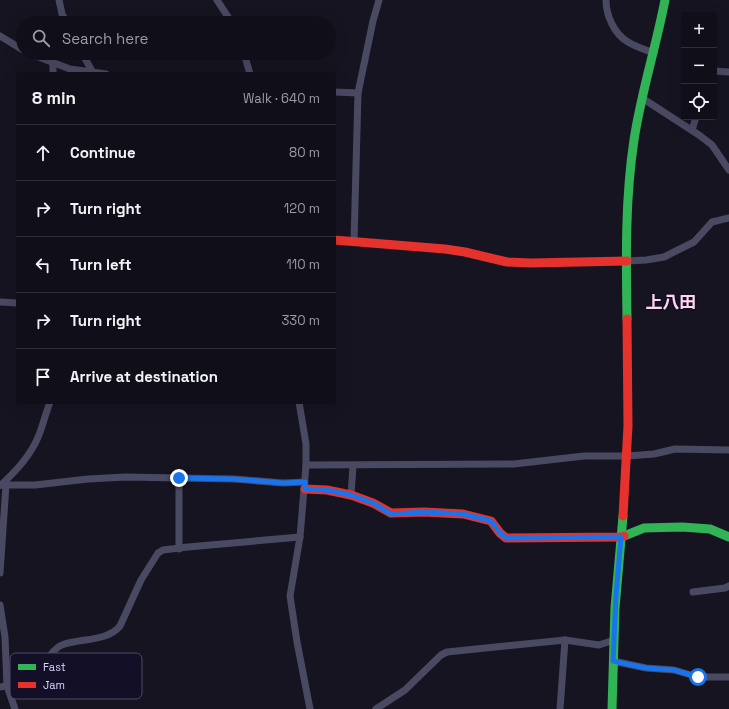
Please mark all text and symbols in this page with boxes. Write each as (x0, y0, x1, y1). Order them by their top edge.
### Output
map controls (681, 12, 717, 120)
button: + (681, 12, 717, 48)
search box (16, 16, 336, 60)
icon: search (30, 27, 52, 49)
text: Search here (62, 29, 148, 48)
button: − (681, 48, 717, 84)
button: locate (681, 84, 717, 120)
text: 8 min (32, 87, 76, 109)
text: Walk · 640 m (243, 90, 320, 107)
icon: ahead (32, 142, 54, 164)
text: Continue (70, 143, 136, 162)
text: 80 m (289, 144, 320, 161)
icon: right (32, 198, 54, 220)
text: Turn right (70, 199, 141, 218)
text: 120 m (284, 200, 320, 217)
icon: left (32, 254, 54, 276)
text: Turn left (70, 255, 132, 274)
text: 110 m (286, 256, 320, 273)
district label: 上八田 (646, 291, 697, 313)
icon: right (32, 310, 54, 332)
text: Turn right (70, 311, 141, 330)
text: 330 m (281, 312, 320, 329)
icon: arrive (32, 366, 54, 388)
text: Arrive at destination (70, 367, 218, 386)
route end (170, 469, 188, 487)
legend (10, 653, 142, 699)
text: Fast (43, 660, 66, 674)
route start (689, 668, 707, 686)
text: Jam (43, 678, 65, 692)

